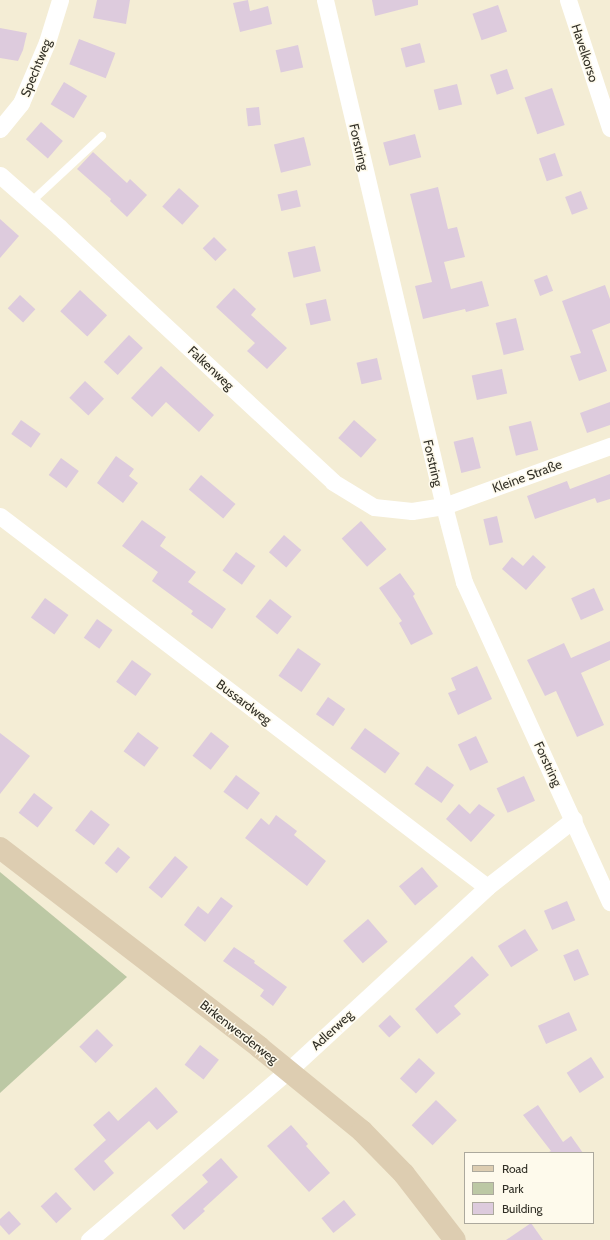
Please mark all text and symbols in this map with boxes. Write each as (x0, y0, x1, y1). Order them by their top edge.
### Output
street label: Havelkorso (568, 22, 602, 84)
street label: Spechtweg (17, 37, 55, 99)
street label: Forstring (346, 122, 372, 172)
street label: Falkenweg (185, 343, 237, 393)
street label: Forstring (420, 438, 446, 488)
street label: Kleine Straße (490, 456, 564, 496)
street label: Bussardweg (213, 676, 275, 728)
street label: Forstring (531, 739, 565, 789)
street label: Birkenwerderweg (197, 997, 281, 1067)
street label: Adlerweg (308, 1007, 356, 1053)
legend (464, 1152, 594, 1224)
text: Road (502, 1161, 528, 1176)
text: Park (502, 1181, 524, 1196)
text: Building (502, 1201, 543, 1216)

